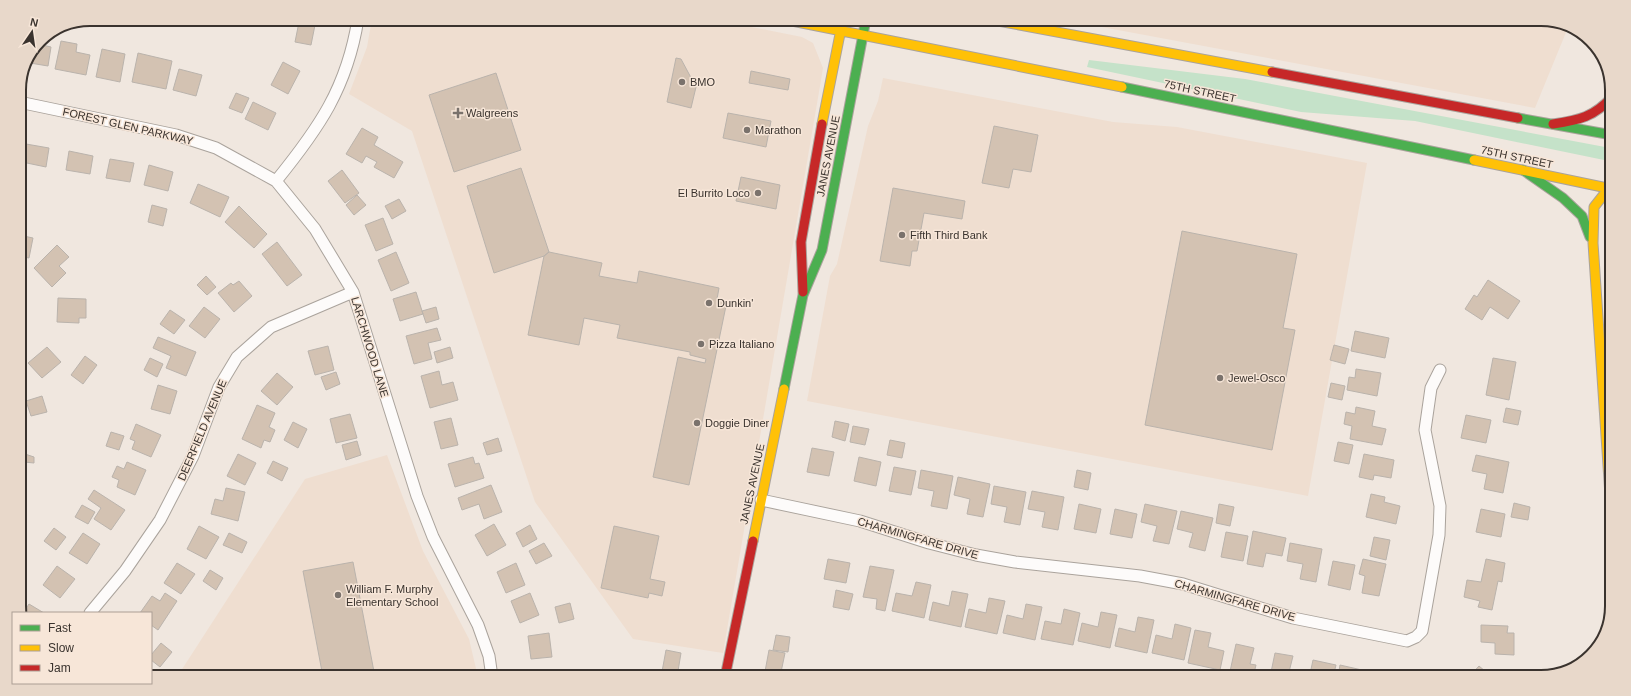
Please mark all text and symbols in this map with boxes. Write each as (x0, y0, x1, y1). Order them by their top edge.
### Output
north arrow (12, 12, 52, 52)
text: N (29, 16, 40, 29)
place label: BMO (690, 76, 716, 88)
marker: BMO (677, 77, 687, 87)
street label: 75TH STREET (1163, 78, 1237, 105)
street label: FOREST GLEN PARKWAY (62, 105, 195, 147)
place label: Walgreens (466, 107, 519, 119)
marker: Walgreens (453, 108, 463, 118)
street label: JANES AVENUE (814, 114, 842, 198)
place label: Marathon (755, 124, 801, 136)
marker: Marathon (742, 125, 752, 135)
street label: 75TH STREET (1480, 144, 1554, 171)
place label: El Burrito Loco (678, 187, 750, 199)
marker: El Burrito Loco (753, 188, 763, 198)
place label: Fifth Third Bank (910, 229, 988, 241)
marker: Fifth Third Bank (897, 230, 907, 240)
street label: LARCHWOOD LANE (349, 295, 391, 399)
place label: Dunkin' (717, 297, 753, 309)
marker: Dunkin' (704, 298, 714, 308)
place label: Pizza Italiano (709, 338, 774, 350)
marker: Pizza Italiano (696, 339, 706, 349)
place label: Jewel-Osco (1228, 372, 1285, 384)
marker: Jewel-Osco (1215, 373, 1225, 383)
street label: DEERFIELD AVENUE (175, 378, 229, 482)
place label: Doggie Diner (705, 417, 770, 429)
marker: Doggie Diner (692, 418, 702, 428)
street label: JANES AVENUE (738, 442, 766, 526)
street label: CHARMINGFARE DRIVE (856, 515, 980, 561)
street label: CHARMINGFARE DRIVE (1173, 577, 1297, 623)
place label: William F. Murphy Elementary School (346, 583, 438, 608)
marker: William F. Murphy Elementary School (333, 590, 343, 600)
legend (12, 612, 152, 684)
text: Fast (48, 621, 72, 635)
text: Slow (48, 641, 74, 655)
text: Jam (48, 661, 71, 675)

